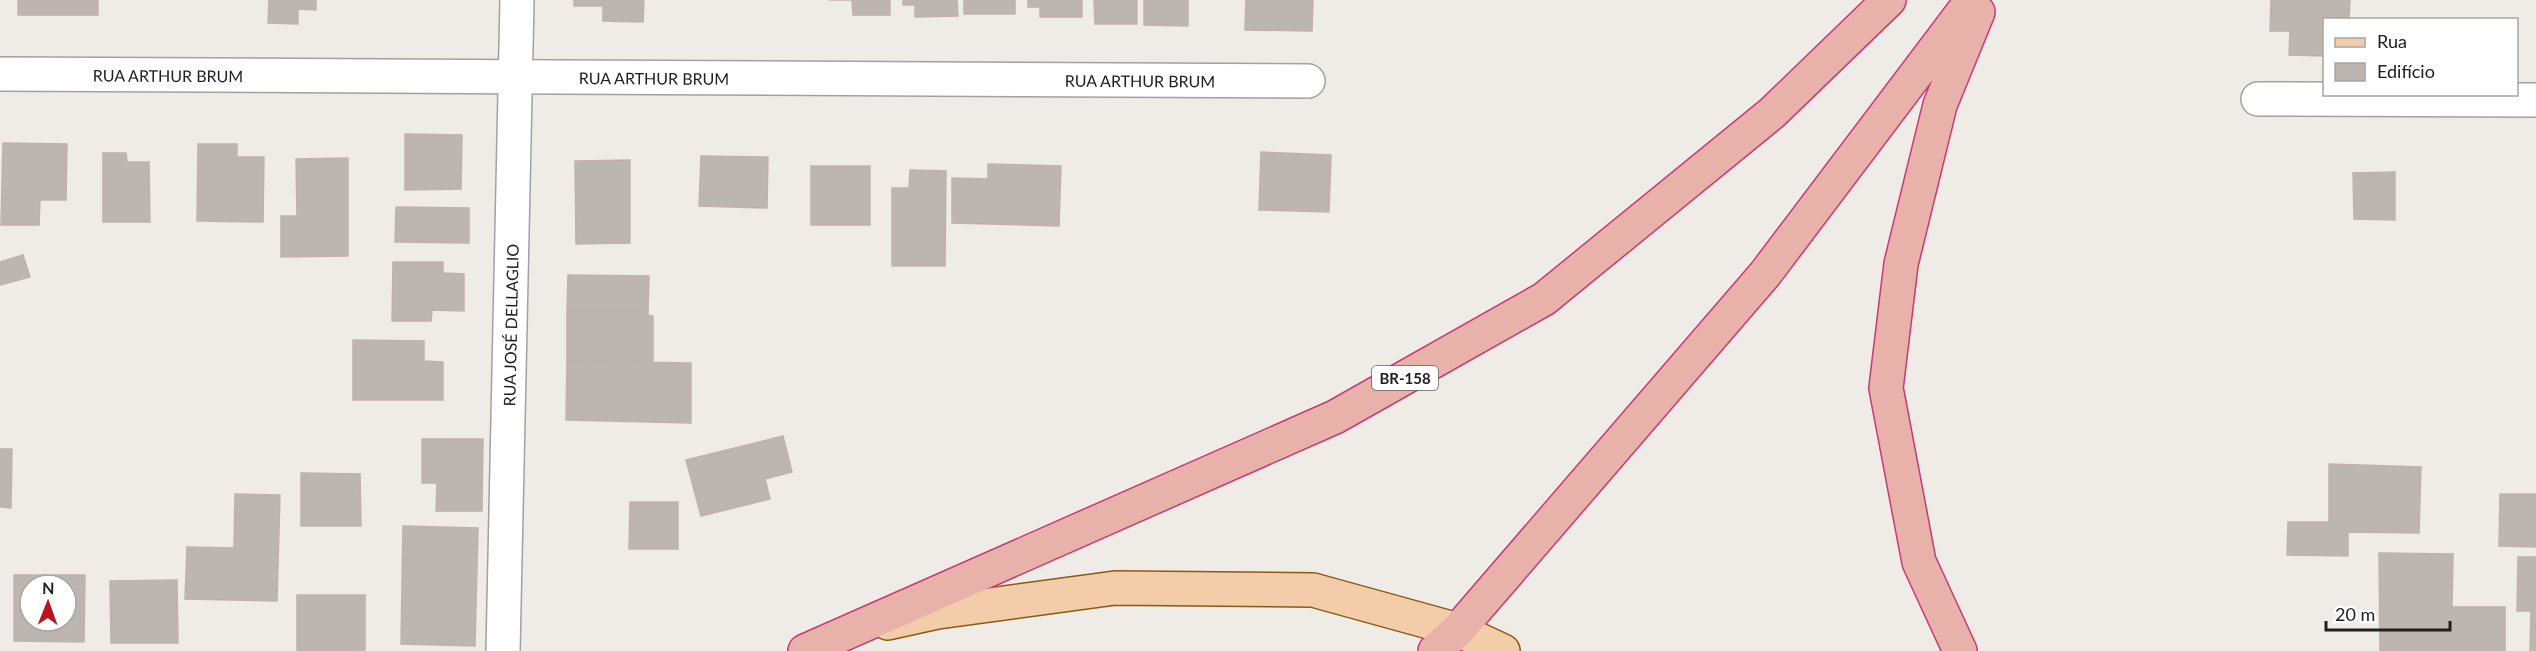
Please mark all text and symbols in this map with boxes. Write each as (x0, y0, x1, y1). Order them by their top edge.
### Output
legend (2323, 18, 2518, 96)
text: Rua (2377, 30, 2407, 52)
text: Edifício (2377, 60, 2435, 82)
street label: RUA ARTHUR BRUM (93, 65, 243, 85)
street label: RUA ARTHUR BRUM (579, 68, 729, 87)
street label: RUA ARTHUR BRUM (1065, 70, 1215, 90)
street label: RUA JOSÉ DELLAGLIO (499, 243, 521, 407)
road number: BR-158 (1372, 366, 1438, 390)
north arrow (18, 573, 78, 633)
text: N (42, 578, 55, 597)
scale bar (2326, 594, 2450, 632)
text: 20 m (2335, 603, 2375, 625)

